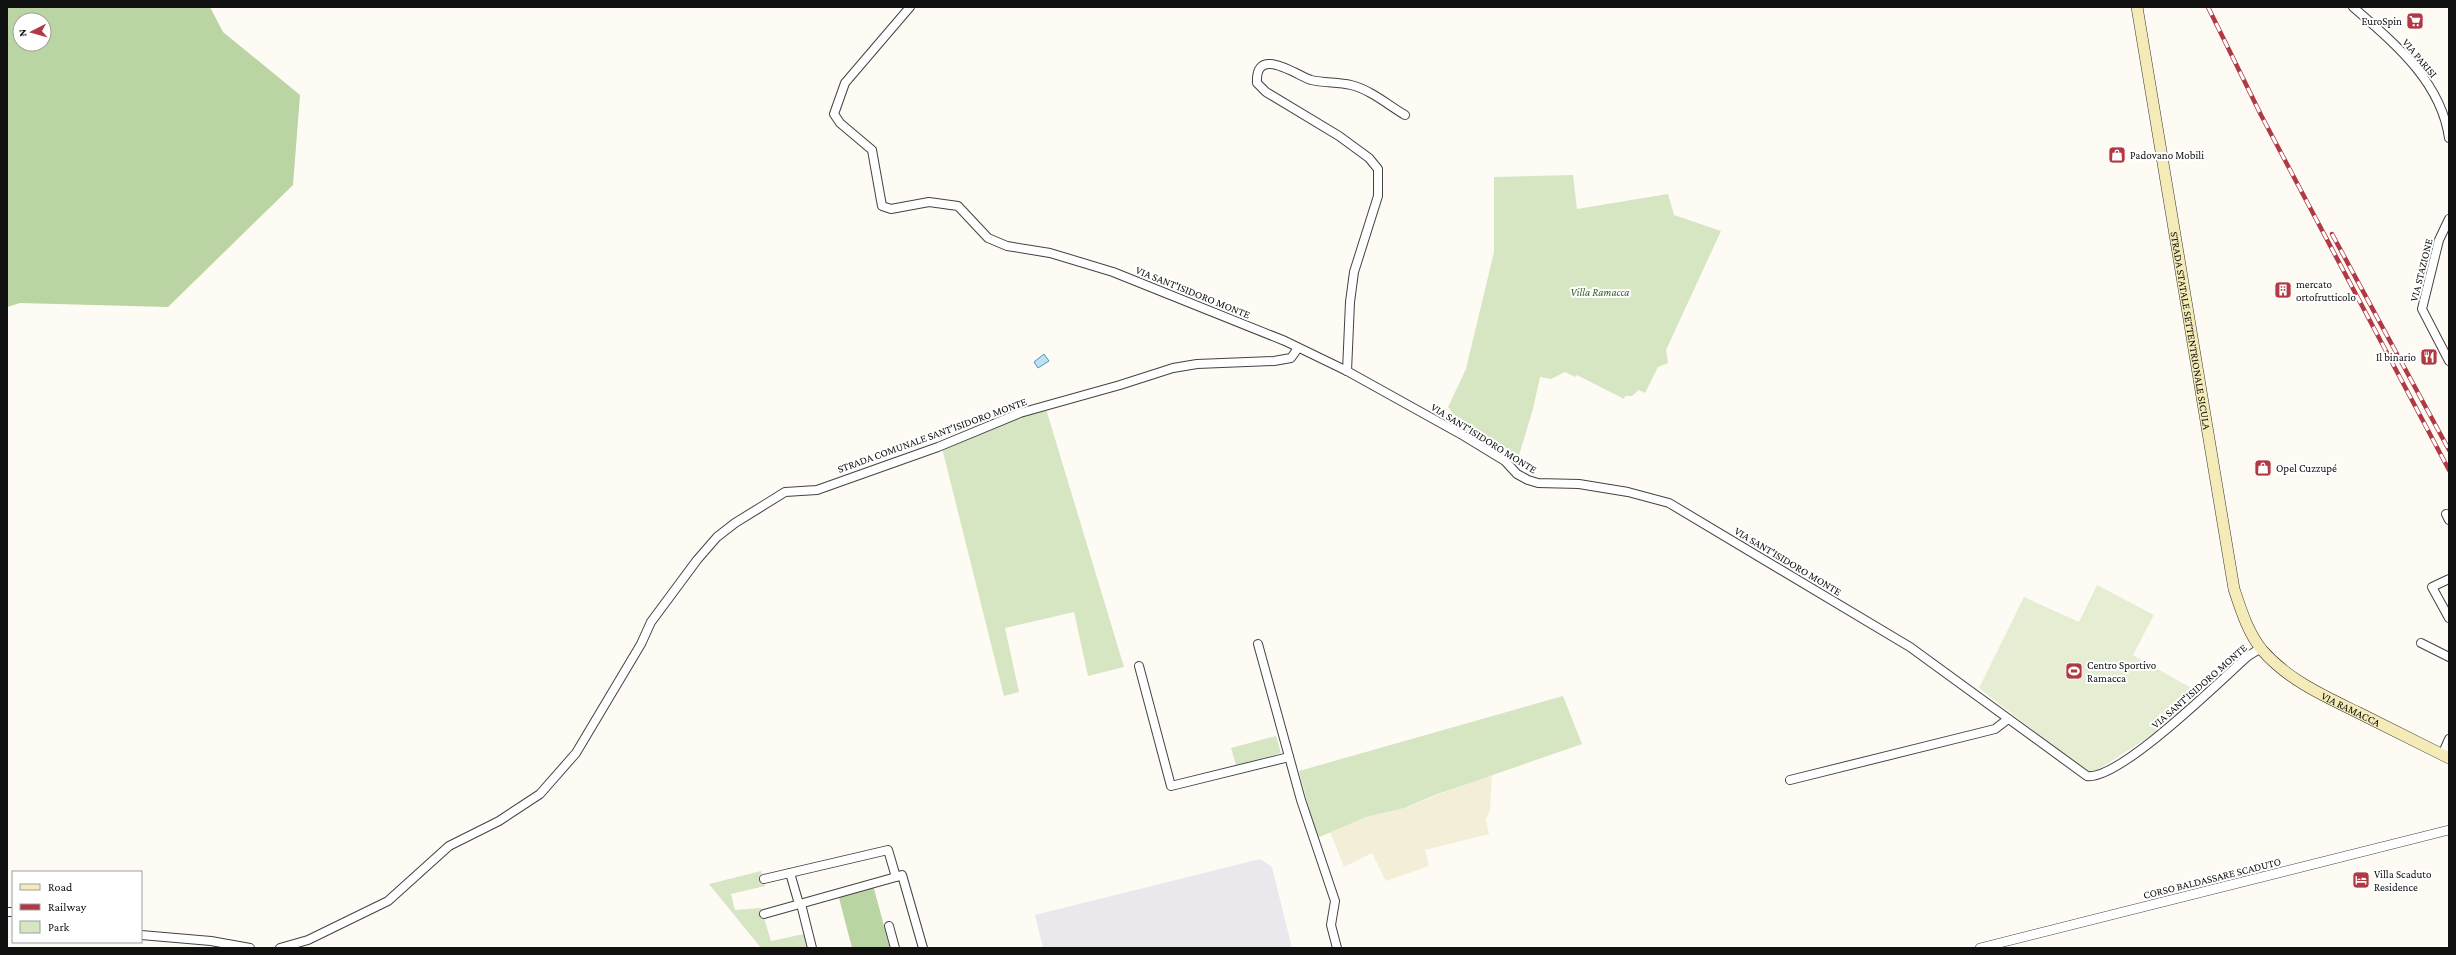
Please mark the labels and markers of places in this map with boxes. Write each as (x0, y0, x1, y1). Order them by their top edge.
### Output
supermarket icon: EuroSpin (2405, 11, 2425, 31)
place label: EuroSpin (2361, 15, 2402, 28)
shop icon: Padovano Mobili (2107, 145, 2127, 165)
place label: Padovano Mobili (2130, 149, 2204, 161)
place label: mercato ortofrutticolo (2296, 278, 2356, 303)
building icon: mercato ortofrutticolo (2273, 280, 2293, 300)
restaurant icon: Il binario (2419, 347, 2439, 367)
place label: Il binario (2376, 351, 2417, 363)
shop icon: Opel Cuzzupé (2253, 458, 2273, 478)
place label: Opel Cuzzupé (2276, 462, 2337, 475)
place label: Centro Sportivo Ramacca (2087, 659, 2157, 684)
sports icon: Centro Sportivo Ramacca (2064, 661, 2084, 681)
place label: Villa Scaduto Residence (2374, 868, 2432, 893)
hotel icon: Villa Scaduto Residence (2351, 870, 2371, 890)

